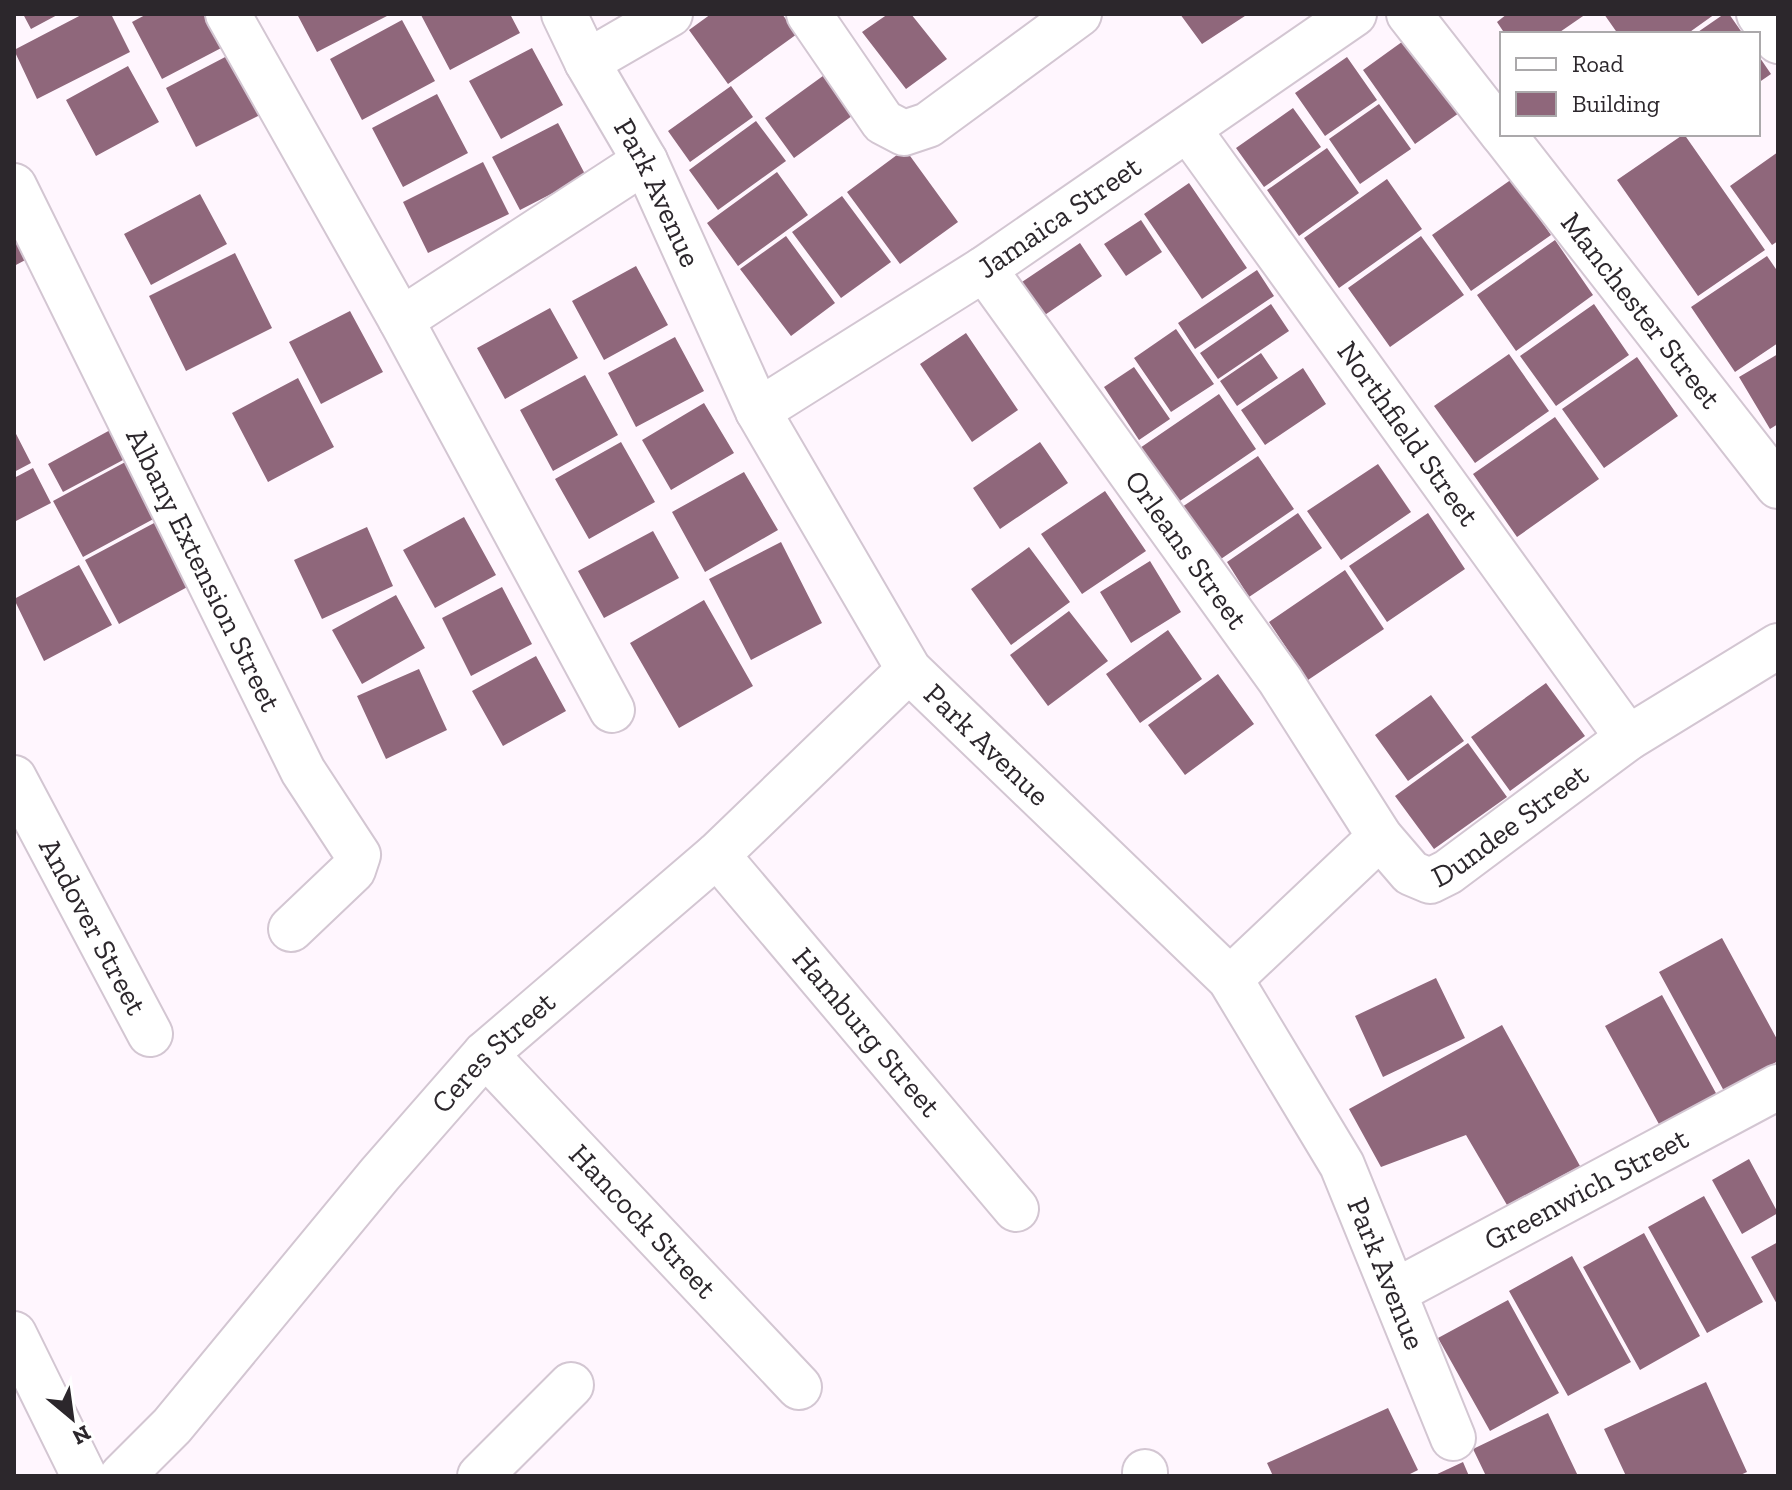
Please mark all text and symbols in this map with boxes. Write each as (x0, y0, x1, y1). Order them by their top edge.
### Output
legend (1500, 32, 1760, 136)
text: Road (1572, 49, 1624, 78)
text: Building (1572, 89, 1660, 118)
street label: Park Avenue (606, 112, 708, 273)
street label: Jamaica Street (970, 148, 1148, 286)
street label: Manchester Street (1553, 205, 1729, 416)
street label: Northfield Street (1329, 334, 1487, 533)
street label: Albany Extension Street (118, 422, 289, 717)
street label: Orleans Street (1117, 463, 1255, 636)
street label: Park Avenue (916, 676, 1057, 813)
street label: Dundee Street (1426, 756, 1595, 895)
street label: Andover Street (31, 832, 154, 1021)
street label: Hamburg Street (785, 940, 948, 1124)
street label: Ceres Street (424, 984, 563, 1120)
street label: Greenwich Street (1478, 1120, 1694, 1258)
street label: Hancock Street (562, 1137, 724, 1306)
street label: Park Avenue (1339, 1192, 1433, 1355)
north arrow (32, 1378, 112, 1458)
text: N (67, 1419, 95, 1451)

